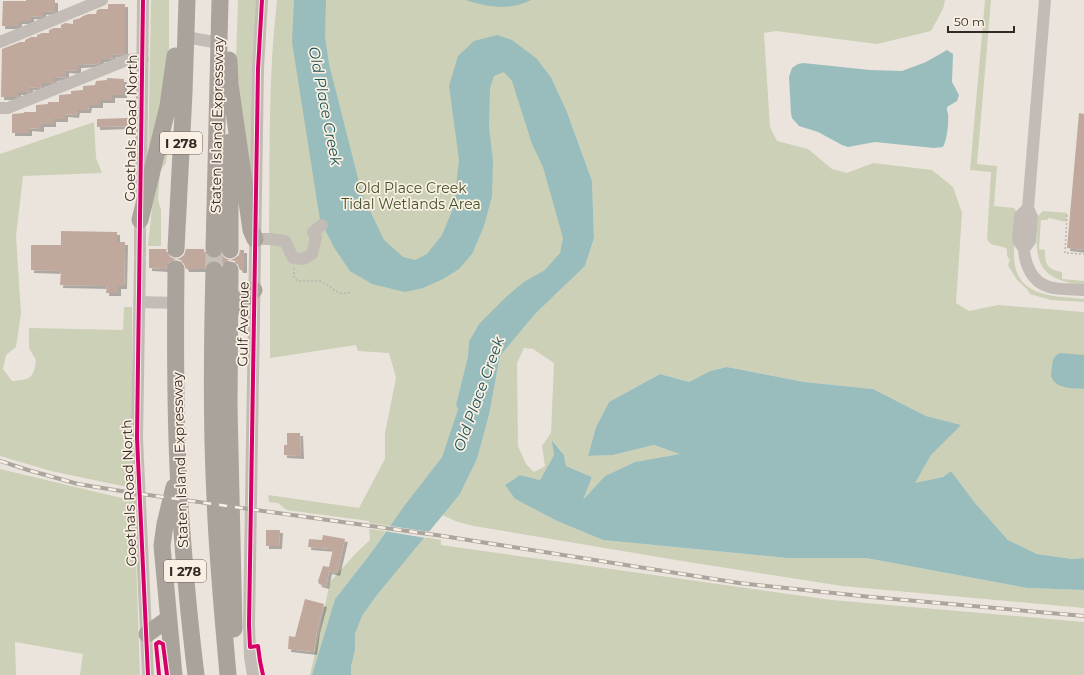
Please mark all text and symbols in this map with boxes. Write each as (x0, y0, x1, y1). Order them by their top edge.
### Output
scale bar (948, 8, 1014, 34)
text: 50 m (954, 14, 985, 29)
street label: Staten Island Expressway (206, 36, 228, 213)
water label: Old Place Creek (305, 45, 347, 168)
street label: Goethals Road North (121, 54, 141, 202)
road number: I 278 (160, 132, 202, 154)
park label: Old Place Creek Tidal Wetlands Area (341, 179, 481, 213)
street label: Gulf Avenue (233, 281, 253, 367)
water label: Old Place Creek (449, 333, 508, 454)
street label: Staten Island Expressway (168, 371, 192, 548)
street label: Goethals Road North (117, 419, 141, 567)
road number: I 278 (164, 560, 206, 582)

